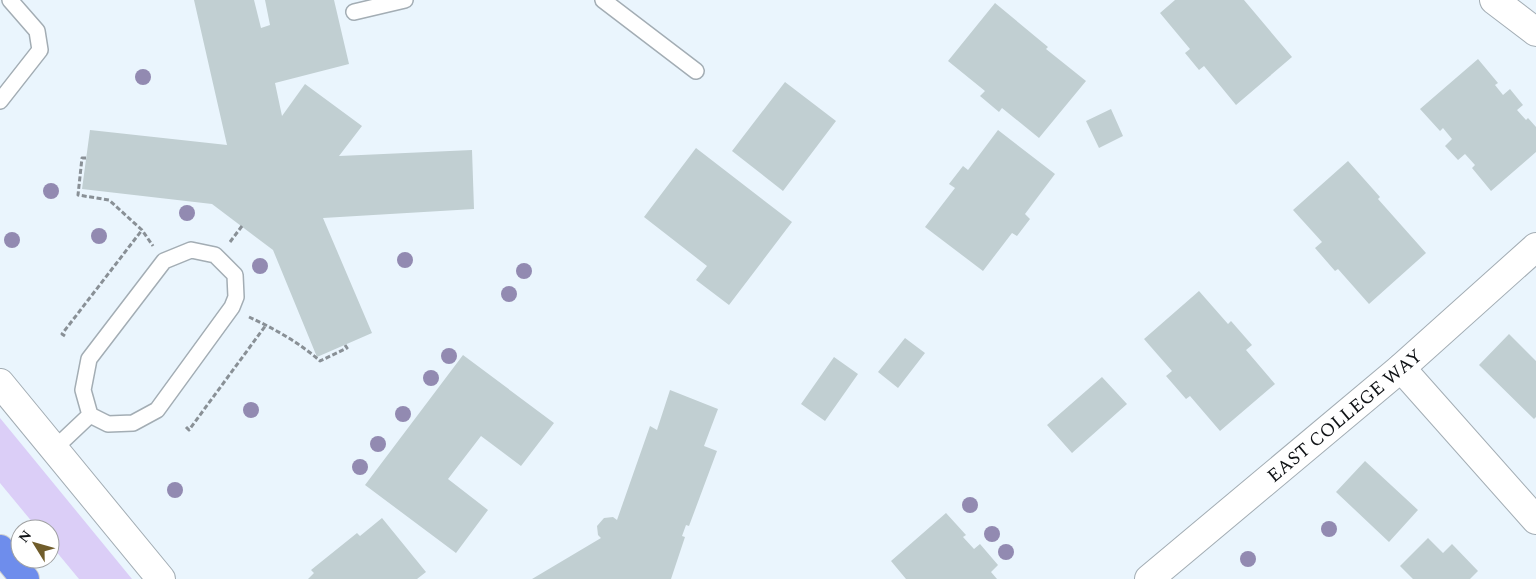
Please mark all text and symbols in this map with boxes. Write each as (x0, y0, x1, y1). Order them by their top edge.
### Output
street label: EAST COLLEGE WAY (1261, 342, 1429, 490)
north arrow (10, 519, 60, 569)
text: N (13, 526, 37, 547)

